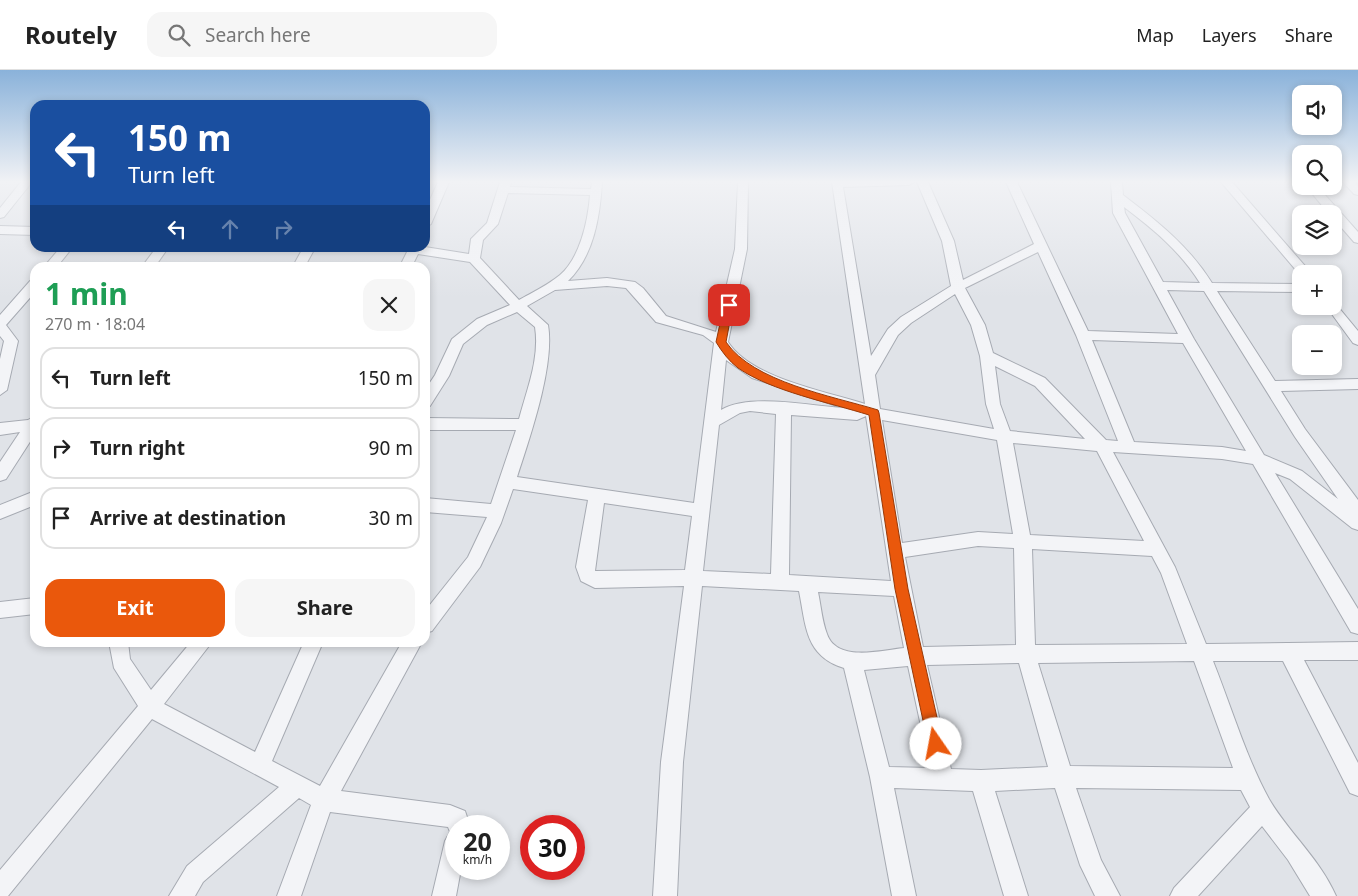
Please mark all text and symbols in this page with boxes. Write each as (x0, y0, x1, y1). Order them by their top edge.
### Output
search box (147, 12, 497, 57)
text: Routely (25, 18, 117, 51)
icon: search (165, 21, 193, 49)
text: Search here (205, 22, 311, 48)
text: Map (1136, 23, 1174, 47)
text: Layers (1202, 23, 1257, 47)
text: Share (1285, 23, 1333, 47)
map controls (1292, 85, 1342, 375)
button: sound (1292, 85, 1342, 135)
text: 150 m (128, 114, 231, 161)
icon: left (45, 120, 110, 185)
button: search (1292, 145, 1342, 195)
text: Turn left (128, 159, 215, 189)
button: layers (1292, 205, 1342, 255)
icon: left (163, 215, 191, 243)
icon: ahead (216, 215, 244, 243)
icon: right (269, 215, 297, 243)
button: + (1292, 265, 1342, 315)
text: 1 min (45, 273, 128, 314)
button: close (363, 279, 415, 331)
pin (708, 284, 750, 326)
icon: arrive (715, 291, 743, 319)
text: 270 m · 18:04 (45, 313, 145, 335)
button: − (1292, 325, 1342, 375)
icon: left (47, 364, 75, 392)
text: Turn left (90, 365, 171, 391)
text: 150 m (358, 365, 413, 391)
icon: right (47, 434, 75, 462)
text: Turn right (90, 435, 185, 461)
text: 90 m (369, 435, 413, 461)
icon: arrive (47, 504, 75, 532)
text: Arrive at destination (90, 505, 286, 531)
text: 30 m (369, 505, 413, 531)
button: Exit (45, 579, 225, 637)
button: Share (235, 579, 415, 637)
position arrow (909, 717, 961, 769)
speed limit sign: 30 (520, 815, 585, 880)
text: 20 (463, 824, 492, 858)
text: km/h (463, 851, 492, 868)

